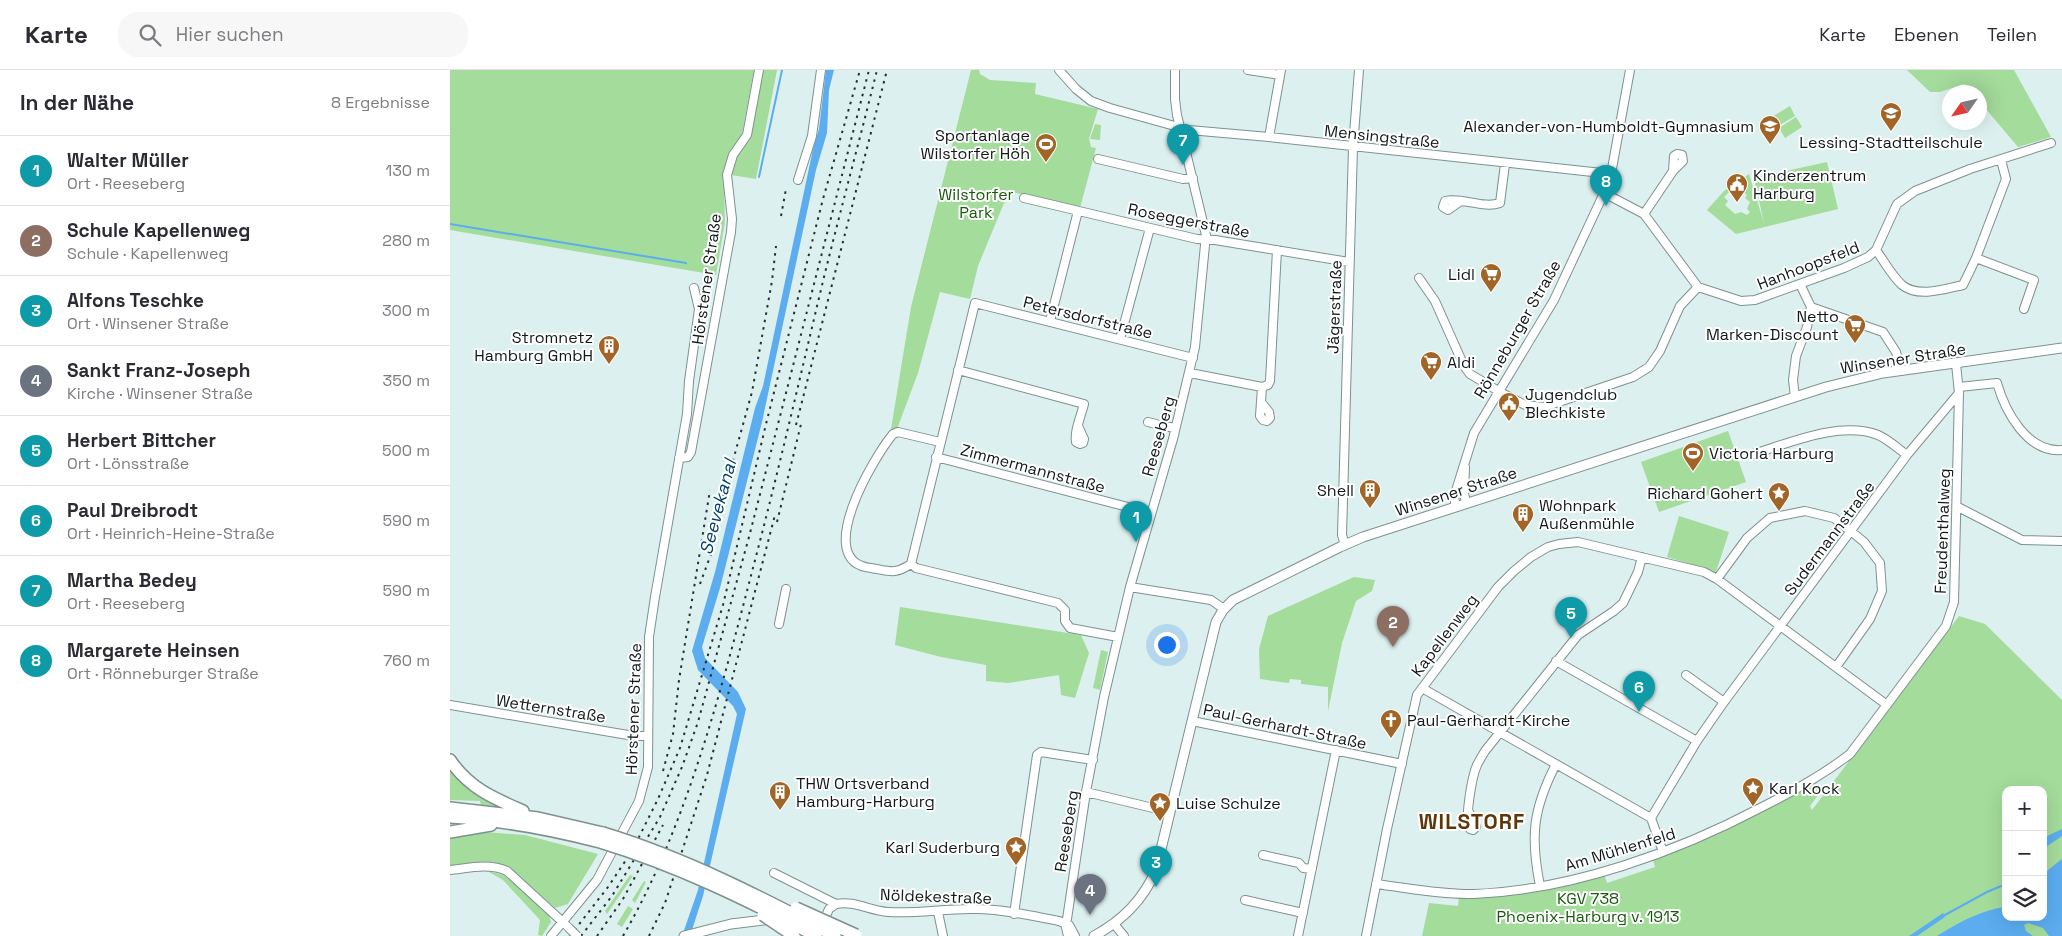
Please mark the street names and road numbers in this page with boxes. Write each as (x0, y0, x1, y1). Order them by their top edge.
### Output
street label: Mensingstraße (1323, 120, 1441, 153)
street label: Roseggerstraße (1126, 198, 1252, 243)
street label: Hörstener Straße (687, 212, 726, 346)
street label: Hanhoopsfeld (1754, 236, 1862, 295)
street label: Rönneburger Straße (1469, 256, 1566, 402)
street label: Jägerstraße (1322, 260, 1347, 354)
street label: Petersdorfstraße (1021, 291, 1155, 344)
street label: Winsener Straße (1839, 338, 1967, 379)
street label: Reeseberg (1137, 393, 1180, 479)
street label: Zimmermannstraße (958, 439, 1107, 498)
street label: Winsener Straße (1393, 462, 1520, 521)
street label: Freudenthalweg (1930, 468, 1955, 594)
street label: Sudermannstraße (1779, 477, 1879, 600)
street label: Kapellenweg (1406, 590, 1482, 681)
street label: Hörstener Straße (621, 643, 646, 775)
street label: Wetternstraße (494, 689, 607, 728)
street label: Paul-Gerhardt-Straße (1201, 699, 1369, 754)
street label: Reeseberg (1050, 789, 1083, 874)
street label: Am Mühlenfeld (1562, 823, 1678, 876)
street label: Nöldekestraße (880, 884, 992, 909)

